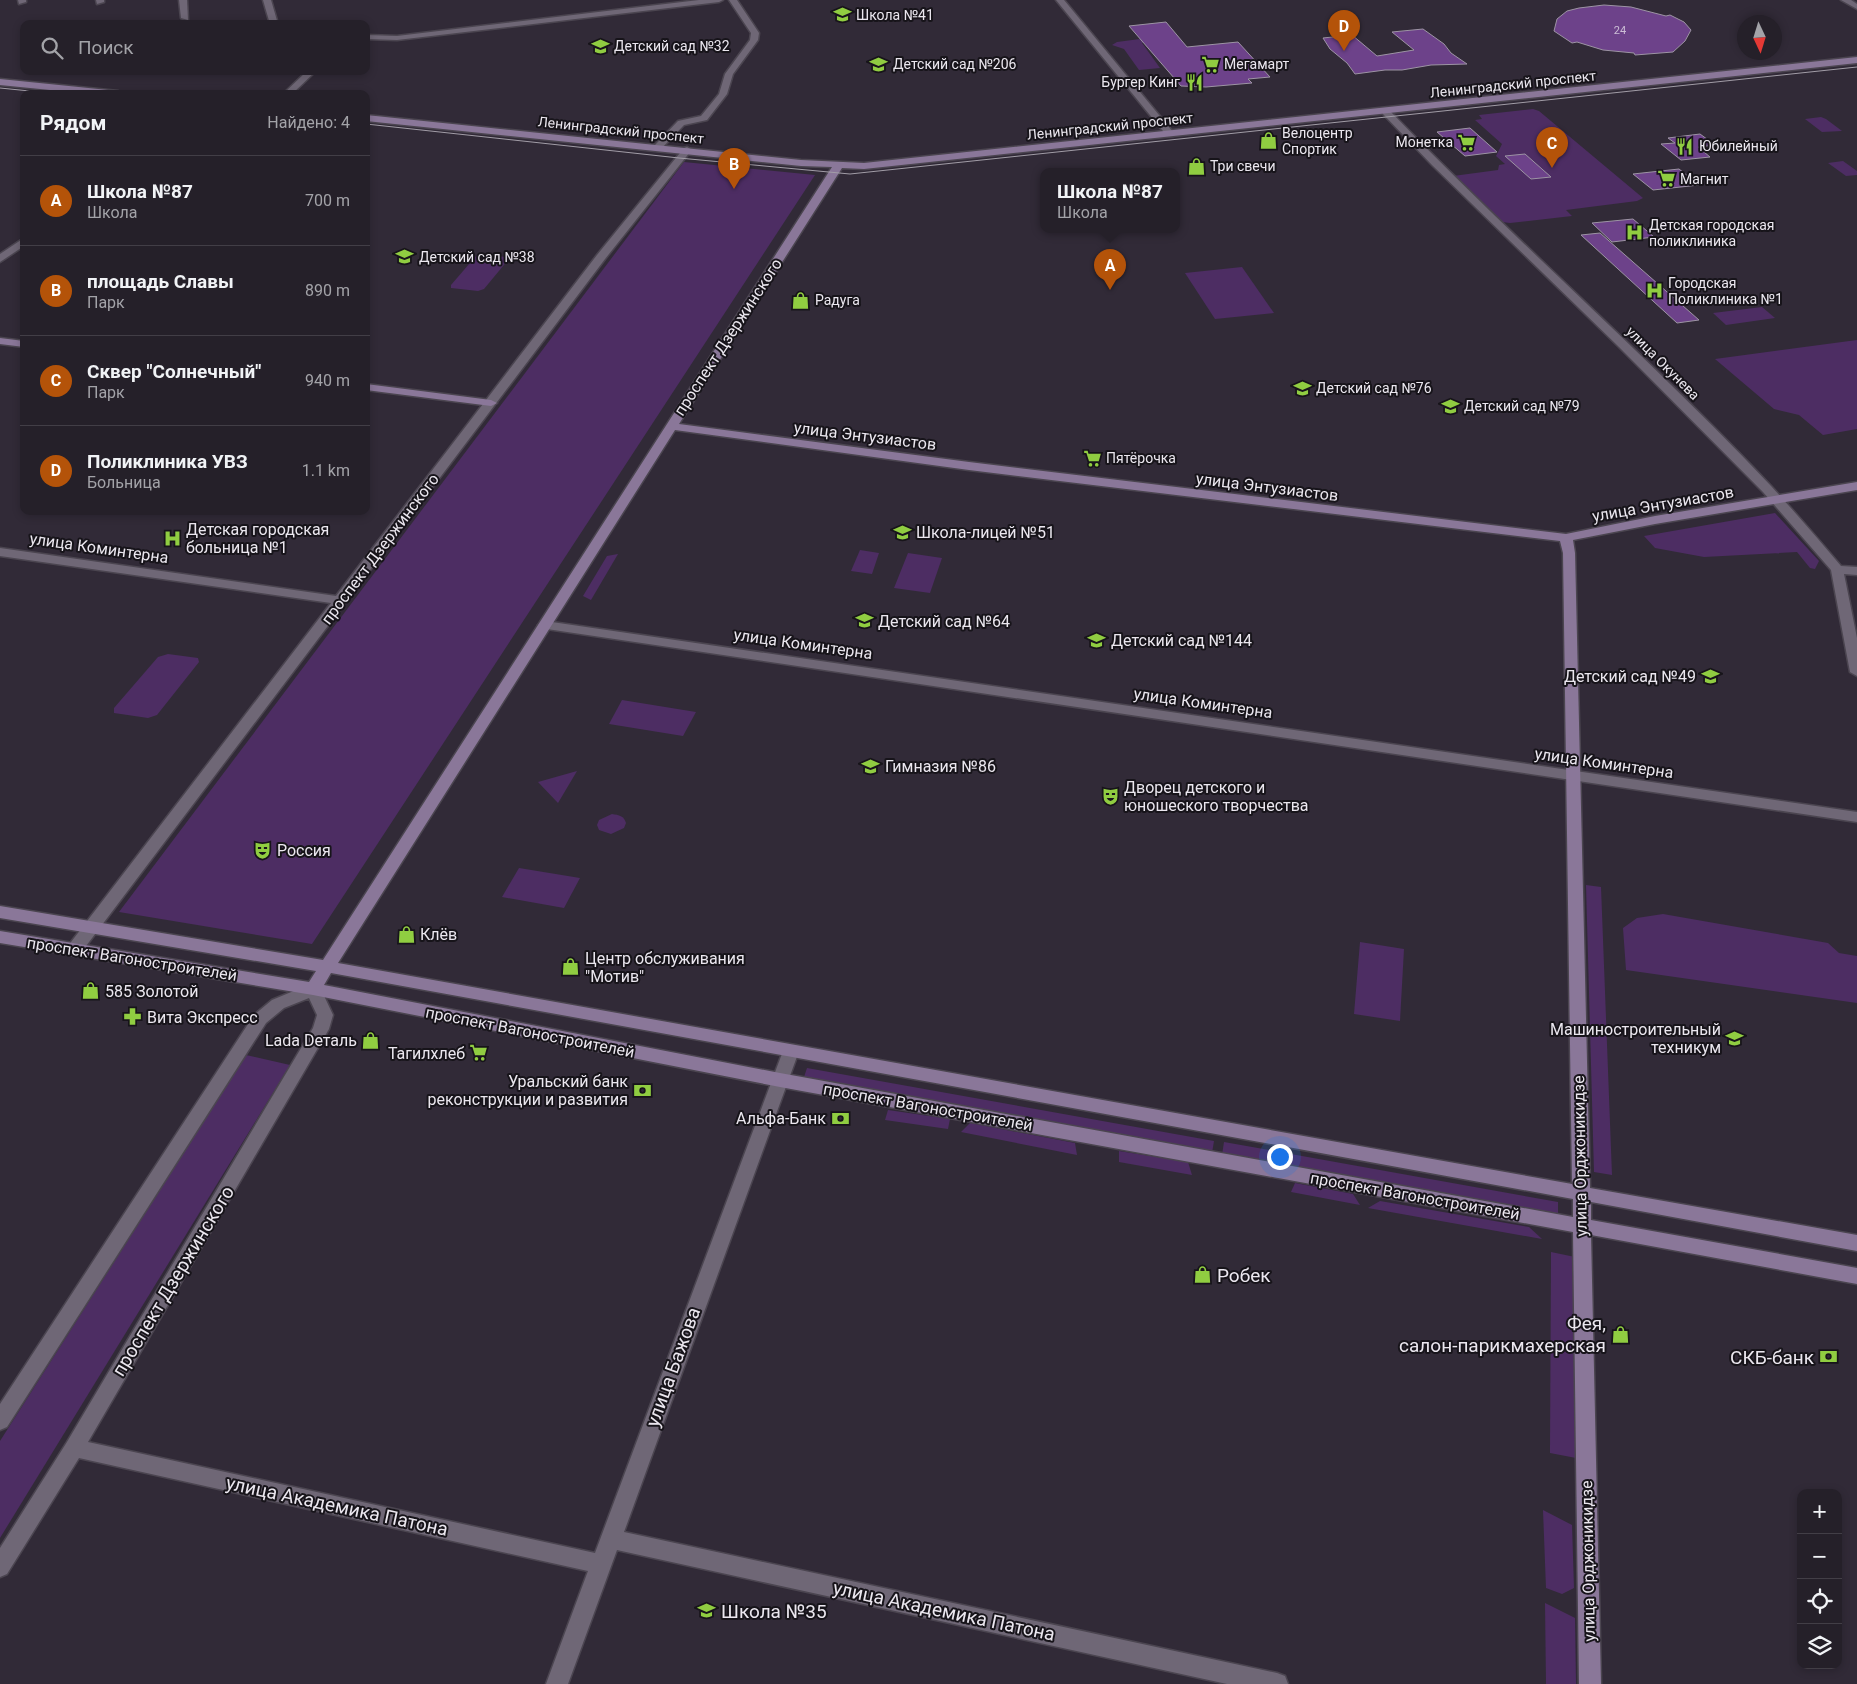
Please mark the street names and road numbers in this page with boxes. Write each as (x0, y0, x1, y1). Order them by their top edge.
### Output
street label: Ленинградский проспект (1429, 67, 1597, 101)
street label: Ленинградский проспект (1026, 109, 1194, 143)
street label: Ленинградский проспект (537, 113, 705, 147)
street label: проспект Дзержинского (670, 255, 786, 419)
street label: улица Окунева (1623, 323, 1703, 403)
street label: улица Энтузиастов (793, 418, 937, 454)
street label: улица Энтузиастов (1195, 469, 1339, 505)
street label: проспект Дзержинского (317, 470, 443, 628)
street label: улица Энтузиастов (1591, 482, 1735, 526)
street label: улица Коминтерна (28, 529, 170, 567)
street label: улица Коминтерна (732, 625, 874, 663)
street label: улица Коминтерна (1132, 684, 1274, 722)
street label: улица Коминтерна (1533, 744, 1675, 782)
street label: проспект Вагоностроителей (26, 933, 238, 985)
street label: проспект Вагоностроителей (424, 1002, 636, 1062)
street label: улица Орджоникидзе (1569, 1075, 1591, 1237)
street label: проспект Вагоностроителей (822, 1079, 1034, 1135)
street label: проспект Вагоностроителей (1309, 1168, 1521, 1224)
street label: проспект Дзержинского (107, 1182, 239, 1380)
street label: улица Бажова (641, 1304, 705, 1430)
street label: улица Академика Патона (224, 1471, 450, 1541)
street label: улица Орджоникидзе (1577, 1480, 1599, 1642)
street label: улица Академика Патона (831, 1576, 1057, 1646)

